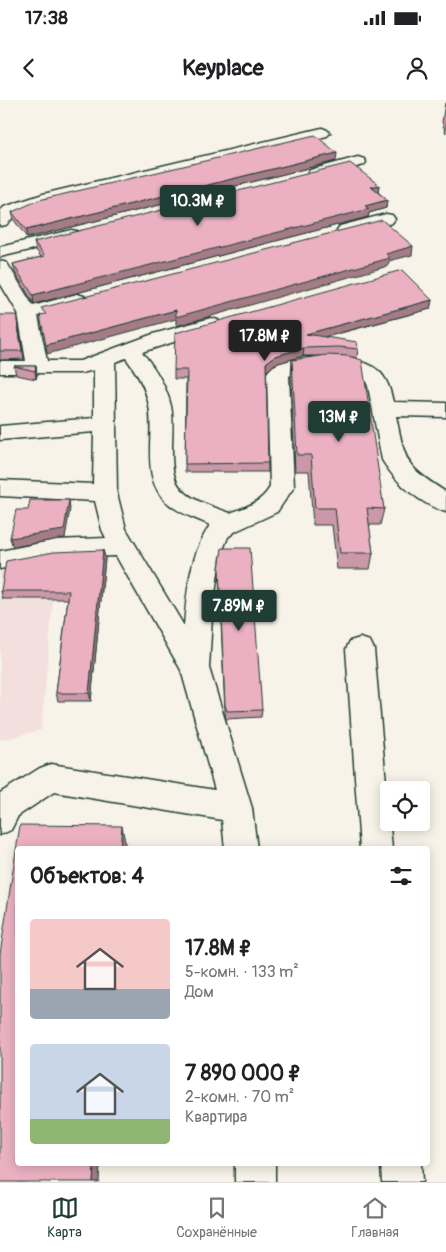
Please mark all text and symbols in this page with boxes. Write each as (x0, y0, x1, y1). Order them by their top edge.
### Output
text: 17:38 (25, 6, 68, 30)
icon: back (15, 54, 43, 82)
text: Keyplace (182, 54, 264, 82)
icon: person (403, 54, 431, 82)
pin: 10.3M ₽ (152, 184, 244, 227)
text: 10.3M ₽ (171, 191, 225, 211)
pin: 17.8M ₽ (219, 320, 311, 362)
text: 17.8M ₽ (240, 326, 290, 346)
pin: 13M ₽ (304, 400, 374, 443)
text: 13M ₽ (319, 407, 359, 427)
pin: 7.89M ₽ (193, 590, 285, 632)
text: 7.89M ₽ (213, 596, 265, 616)
map controls (380, 781, 430, 831)
button: locate (380, 781, 430, 831)
icon: filters (387, 862, 415, 890)
text: Объектов: 4 (30, 863, 144, 890)
text: 17.8M ₽ (185, 935, 252, 962)
icon: home (70, 939, 130, 999)
text: 5-комн. · 133 m² (185, 962, 299, 982)
text: Дом (185, 982, 214, 1002)
text: 7 890 000 ₽ (185, 1060, 301, 1087)
icon: home (70, 1064, 130, 1124)
text: 2-комн. · 70 m² (185, 1087, 294, 1107)
text: Квартира (185, 1107, 247, 1127)
tab: Карта (47, 1194, 82, 1241)
tab: Сохранённые (176, 1194, 257, 1241)
tab: Главная (351, 1194, 399, 1241)

